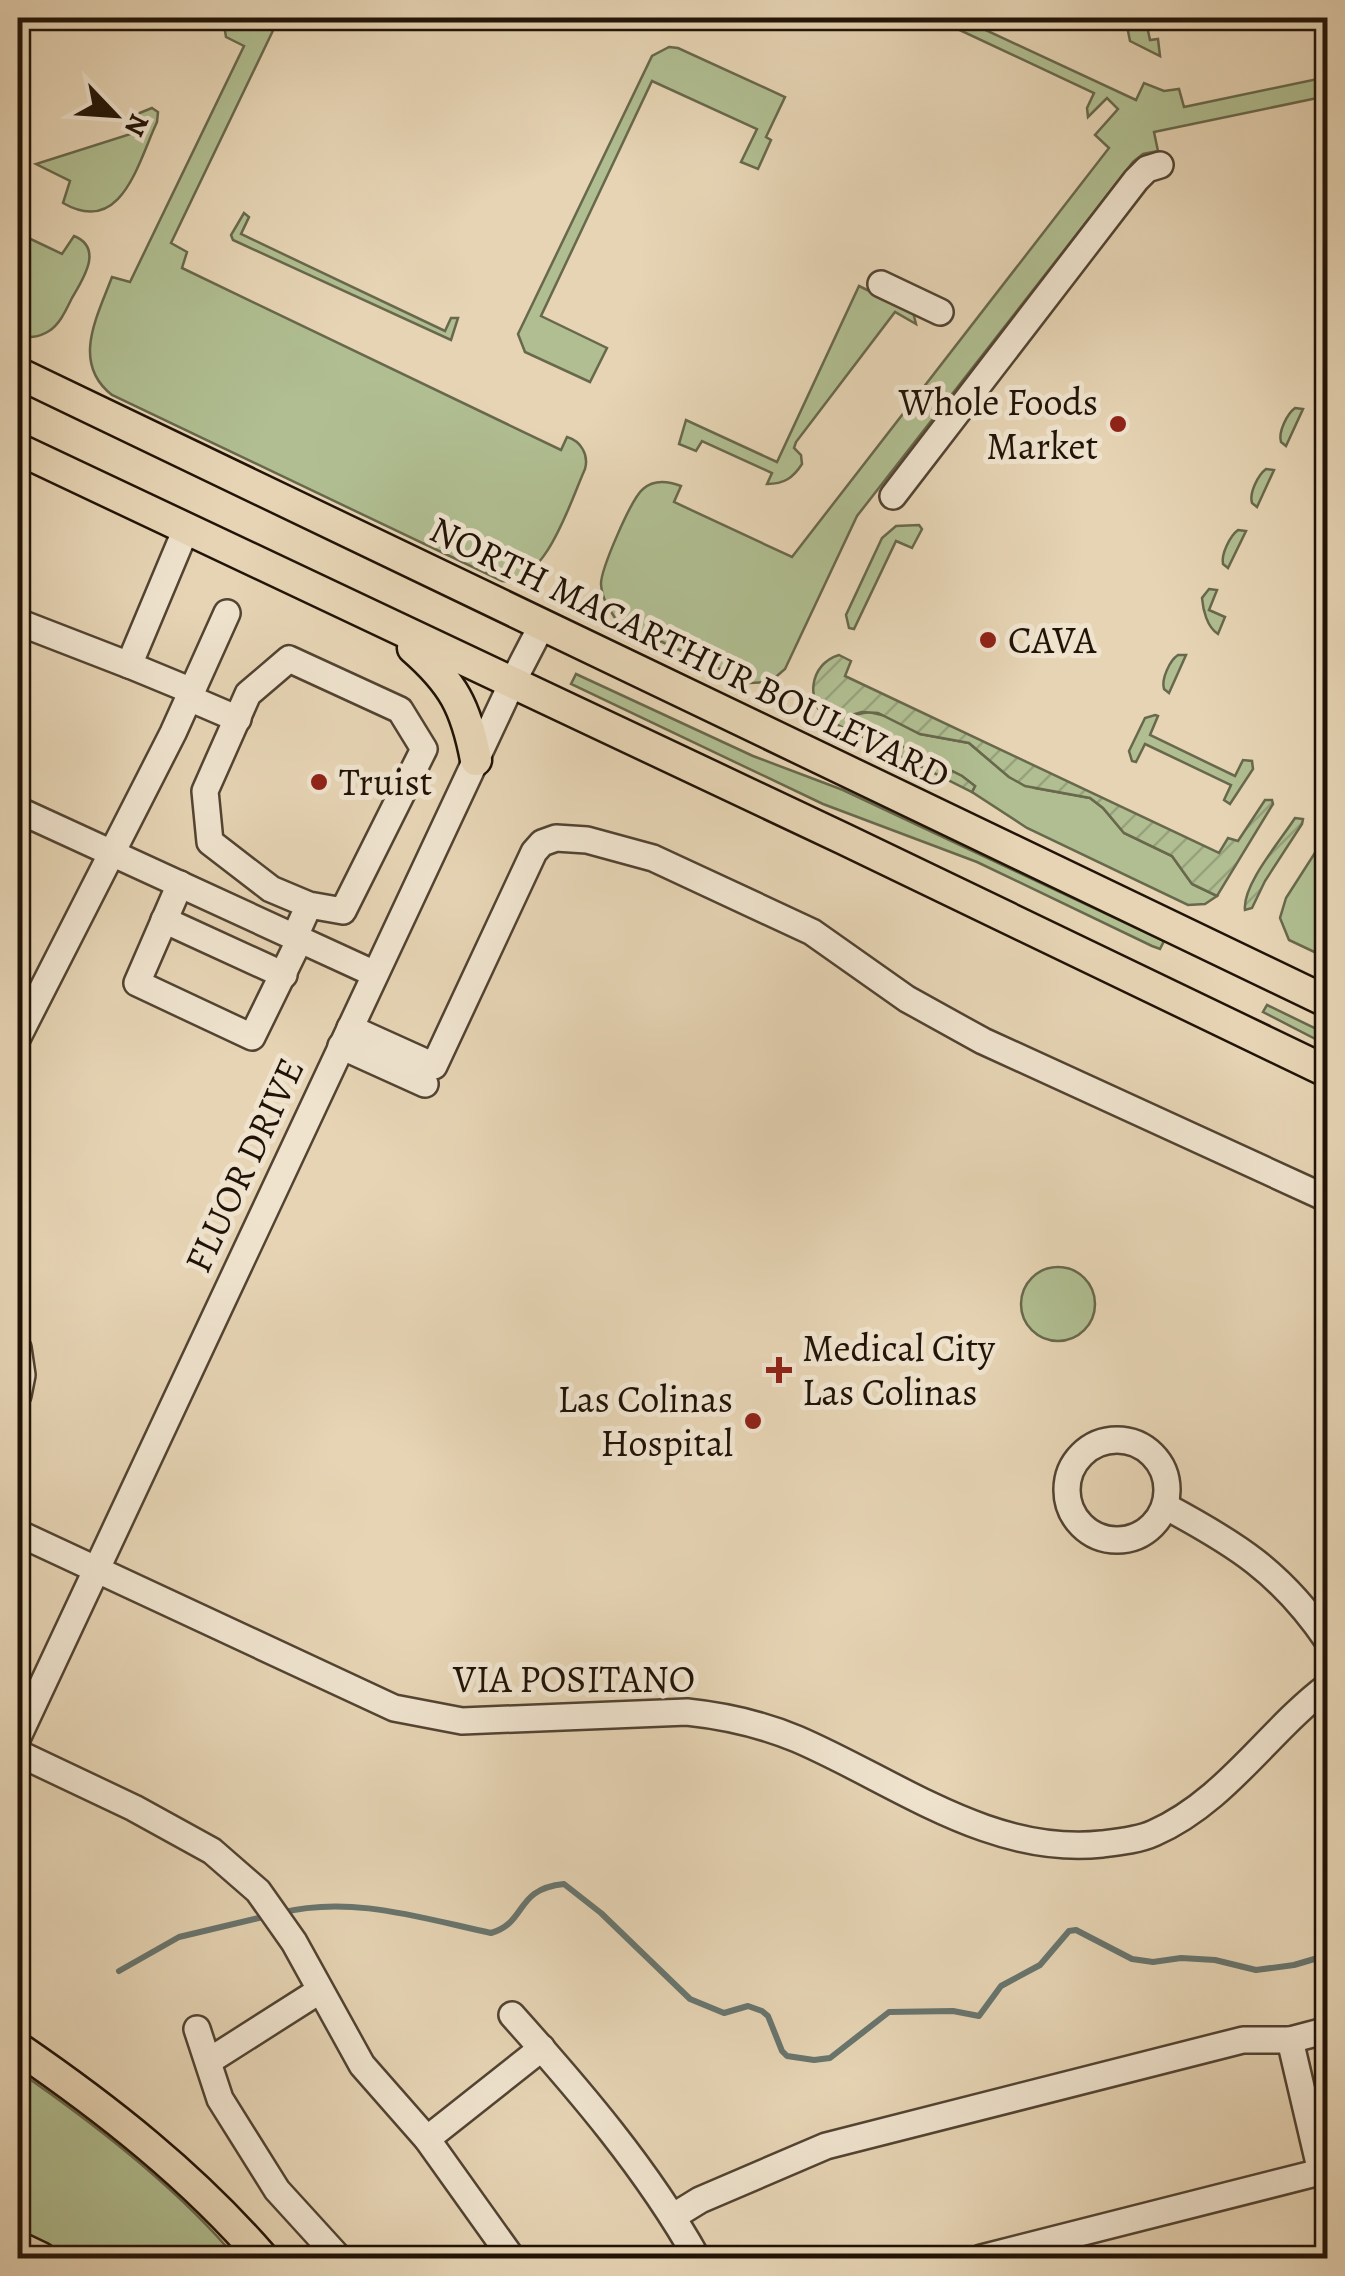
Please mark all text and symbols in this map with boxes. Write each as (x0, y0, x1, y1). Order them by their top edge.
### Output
north arrow (65, 65, 165, 165)
text: N (115, 108, 158, 142)
place label: Whole Foods Market (898, 376, 1098, 472)
marker: Whole Foods Market (1107, 413, 1129, 435)
street label: NORTH MACARTHUR BOULEVARD (421, 503, 959, 801)
place label: CAVA (1008, 614, 1097, 666)
marker: CAVA (977, 629, 999, 651)
place label: Truist (339, 756, 432, 808)
marker: Truist (308, 771, 330, 793)
street label: FLUOR DRIVE (172, 1049, 316, 1281)
place label: Medical City Las Colinas (802, 1322, 996, 1418)
marker: Medical City Las Colinas (766, 1357, 792, 1383)
place label: Las Colinas Hospital (557, 1373, 733, 1469)
marker: Las Colinas Hospital (742, 1410, 764, 1432)
street label: VIA POSITANO (452, 1653, 695, 1705)

